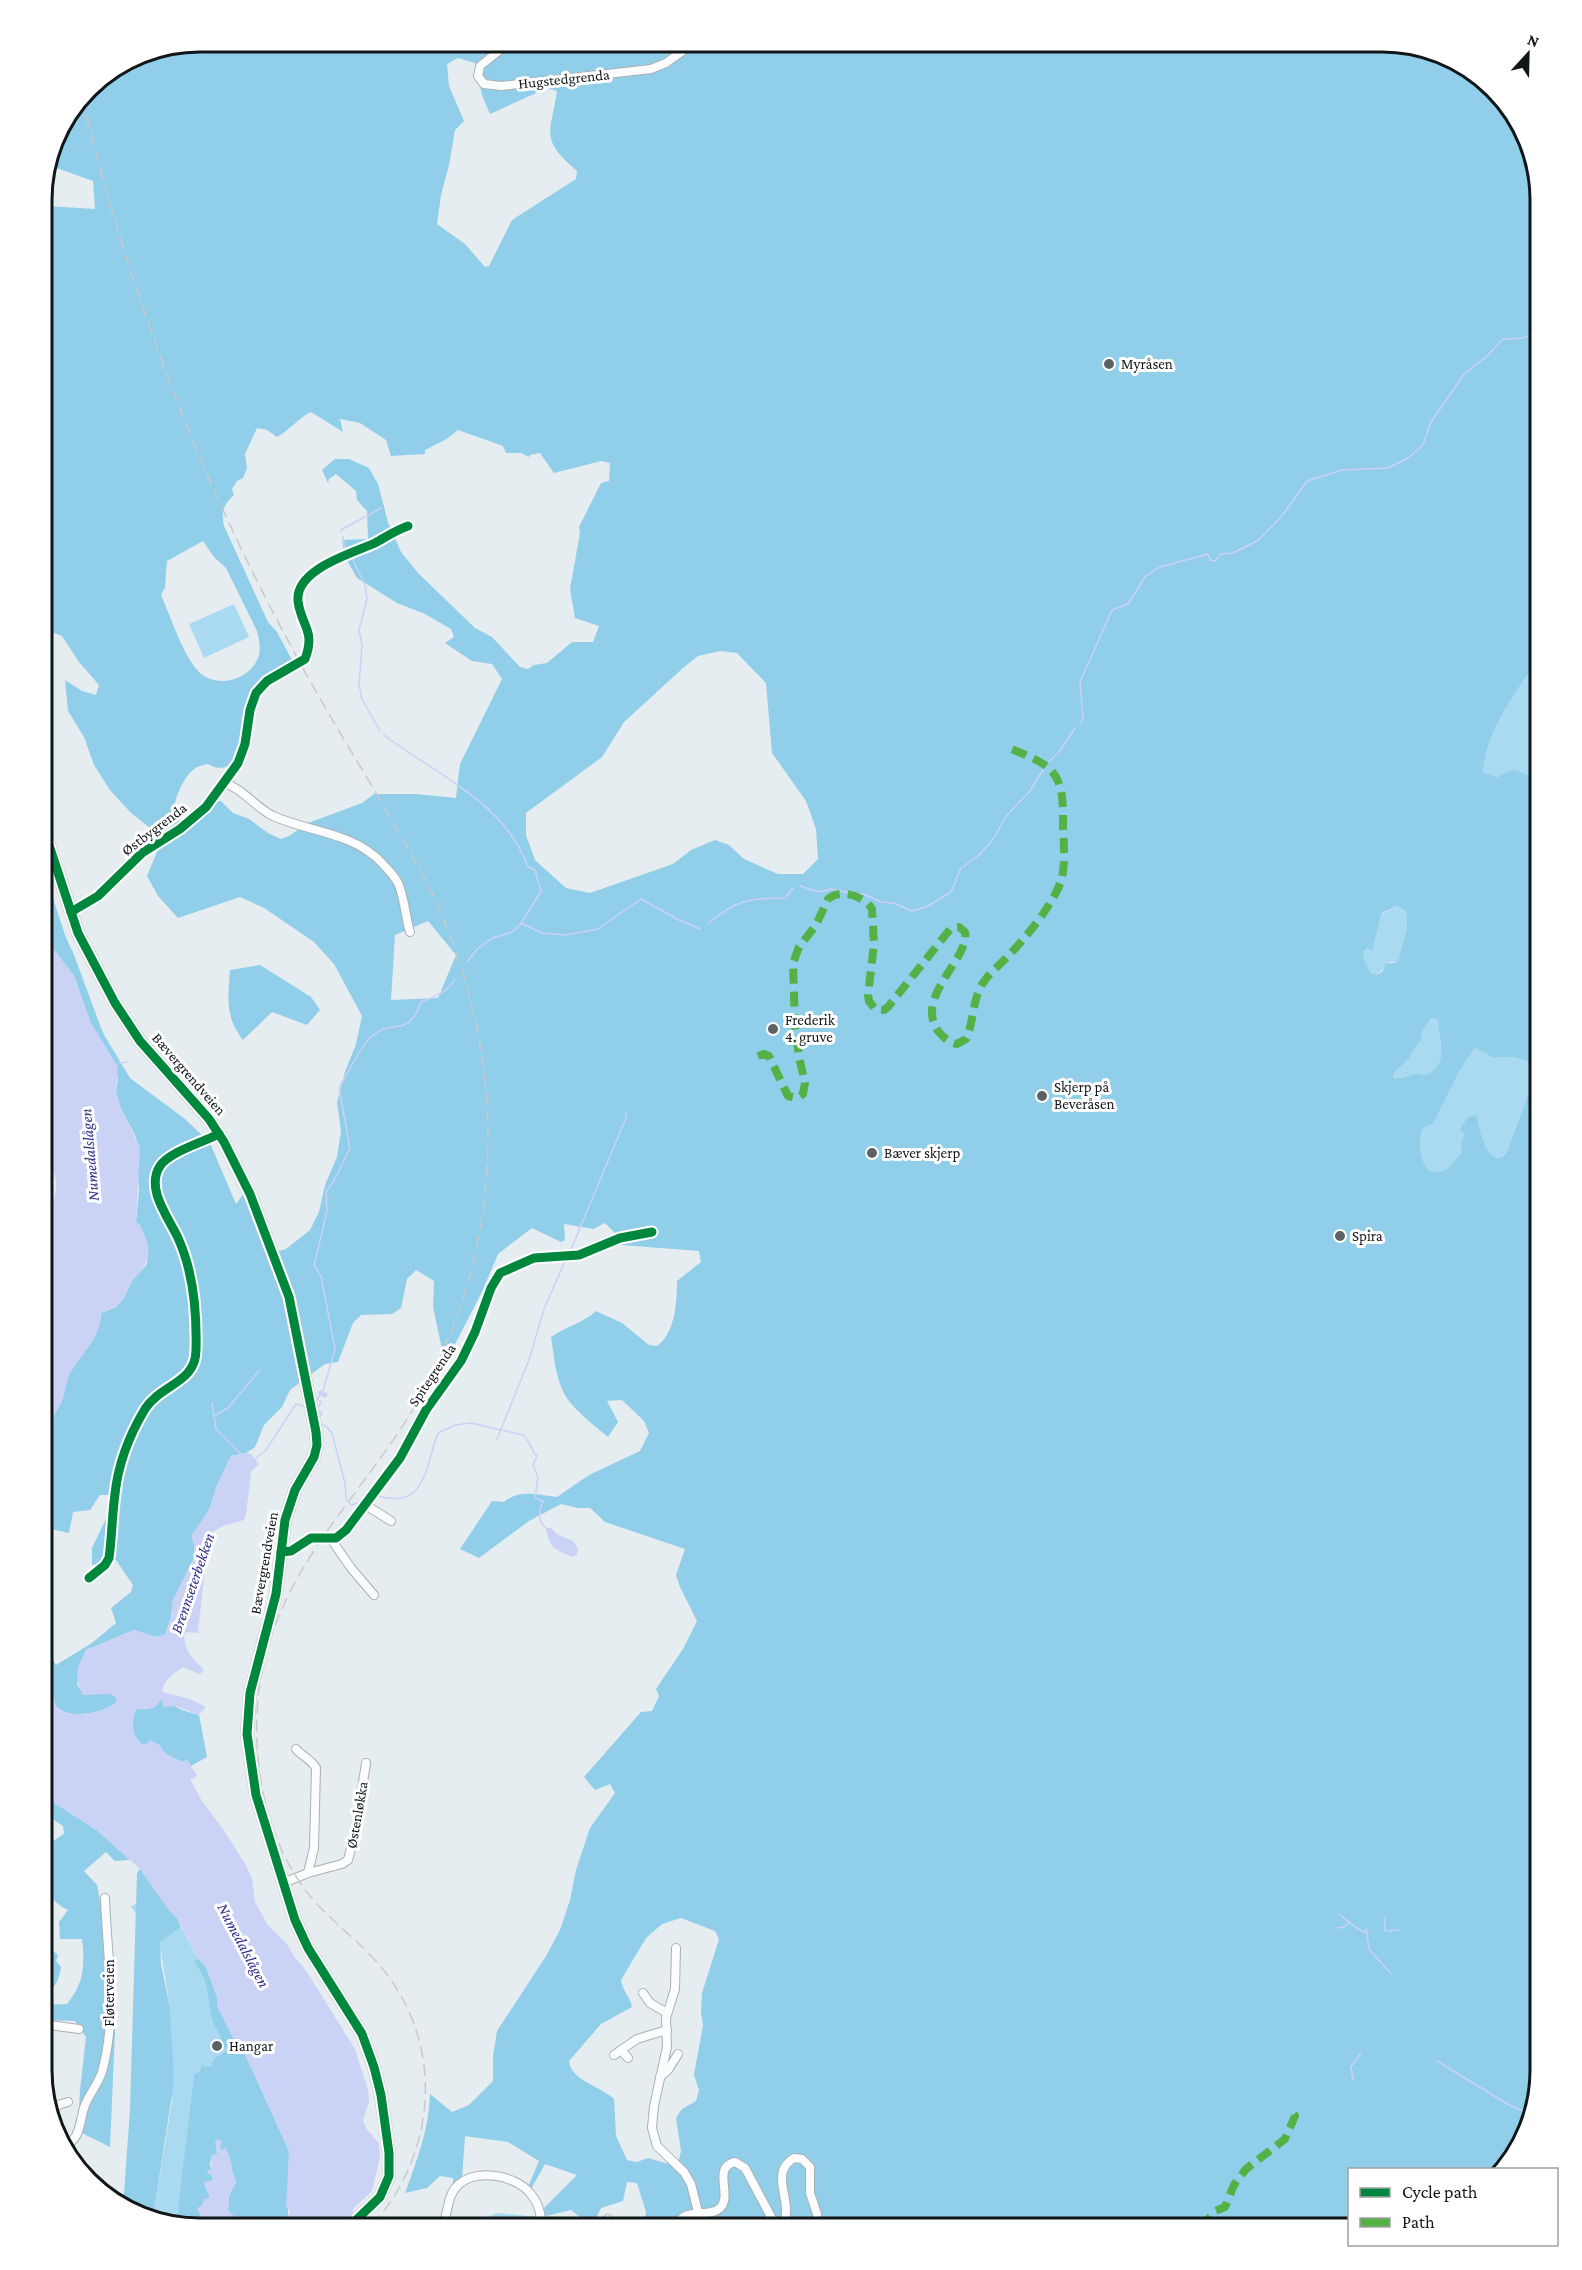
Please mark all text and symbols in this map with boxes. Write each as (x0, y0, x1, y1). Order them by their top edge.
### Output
north arrow (1498, 24, 1558, 84)
text: N (1525, 31, 1542, 51)
street label: Hugstedgrenda (517, 66, 611, 93)
place label: Myråsen (1121, 356, 1173, 373)
marker: Myråsen (1102, 357, 1116, 371)
street label: Østbygrenda (118, 799, 190, 859)
place label: Frederik 4. gruve (785, 1012, 836, 1046)
marker: Frederik 4. gruve (766, 1022, 780, 1036)
street label: Bævergrendveien (148, 1030, 229, 1119)
place label: Skjerp på Beveråsen (1054, 1079, 1115, 1112)
marker: Skjerp på Beveråsen (1035, 1089, 1049, 1103)
water label: Numedalslågen (77, 1108, 103, 1202)
place label: Bæver skjerp (884, 1145, 961, 1162)
marker: Bæver skjerp (865, 1146, 879, 1160)
place label: Spira (1352, 1228, 1383, 1245)
marker: Spira (1333, 1229, 1347, 1243)
street label: Spitegrenda (405, 1341, 460, 1410)
street label: Bævergrendveien (247, 1511, 282, 1616)
water label: Brennseterbekken (167, 1531, 218, 1635)
street label: Østenløkka (343, 1780, 371, 1850)
water label: Numedalslågen (213, 1900, 273, 1991)
street label: Fløterveien (101, 1959, 117, 2027)
place label: Hangar (229, 2038, 274, 2055)
marker: Hangar (210, 2039, 224, 2053)
legend (1348, 2168, 1558, 2246)
text: Cycle path (1402, 2182, 1478, 2202)
text: Path (1402, 2212, 1435, 2232)

